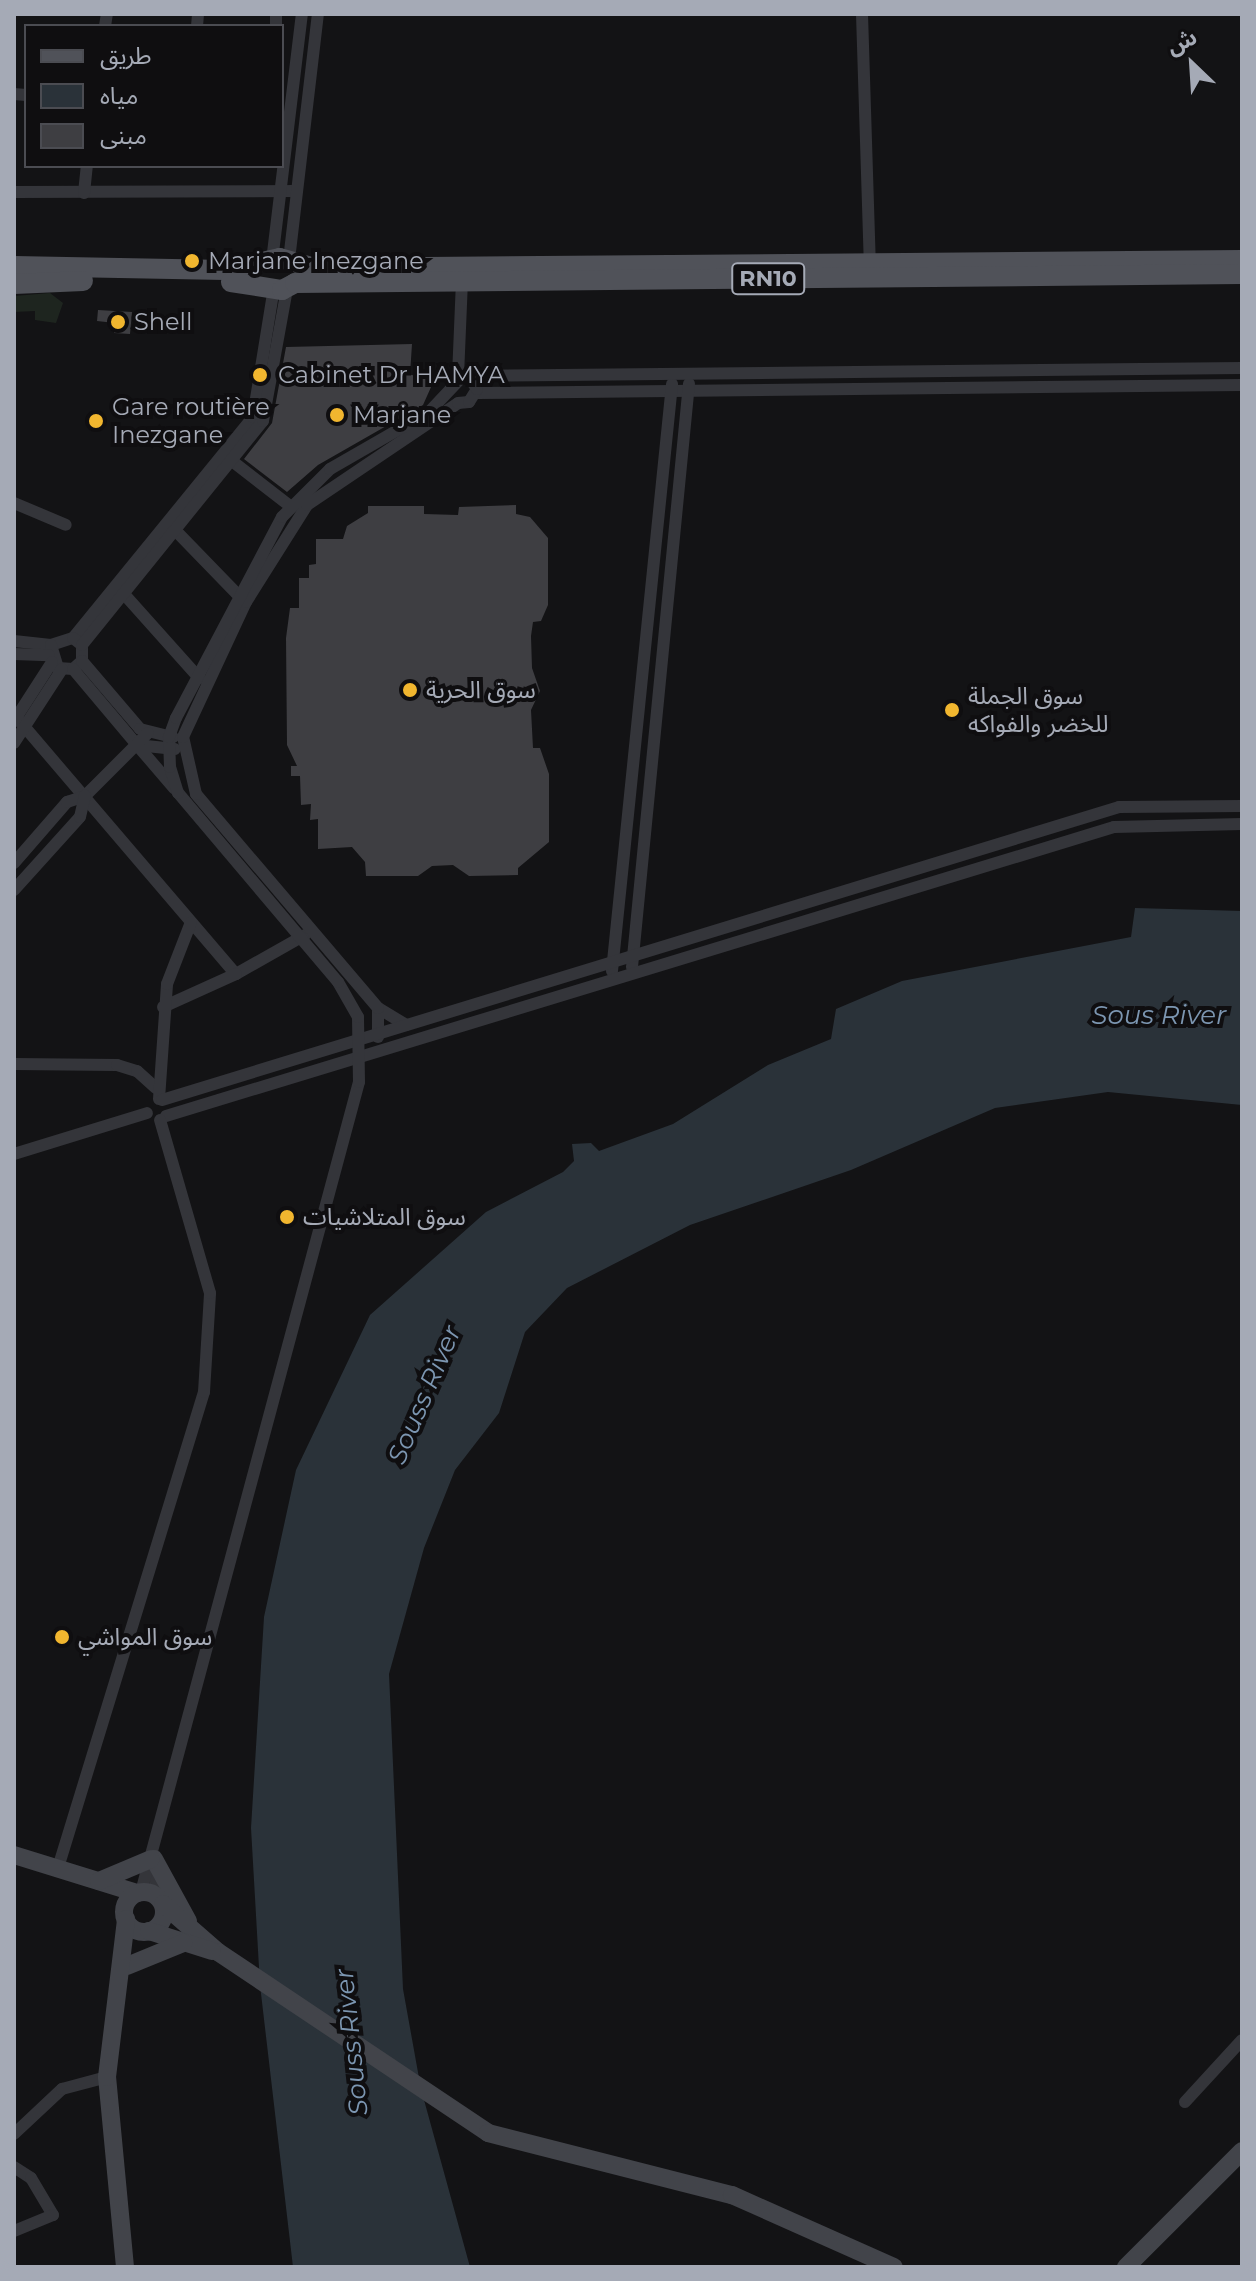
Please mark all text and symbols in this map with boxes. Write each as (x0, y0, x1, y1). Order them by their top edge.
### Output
text: ش (1162, 23, 1201, 60)
legend (24, 24, 284, 168)
north arrow (1152, 24, 1232, 104)
text: طريق (100, 41, 152, 70)
text: مياه (100, 81, 138, 110)
text: مبنى (100, 121, 147, 150)
place label: Marjane Inezgane (208, 247, 424, 275)
marker: Marjane Inezgane (183, 252, 201, 270)
road number: RN10 (730, 261, 806, 297)
place label: Shell (134, 308, 192, 336)
marker: Shell (109, 313, 127, 331)
place label: Cabinet Dr HAMYA (278, 361, 505, 389)
marker: Cabinet Dr HAMYA (249, 364, 271, 386)
place label: Gare routière Inezgane (112, 393, 270, 449)
place label: Marjane (353, 401, 451, 429)
marker: Marjane (328, 406, 346, 424)
marker: Gare routière Inezgane (87, 412, 105, 430)
place label: سوق الحرية (426, 676, 536, 704)
marker: سوق الحرية (401, 681, 419, 699)
place label: سوق الجملة للخضر والفواكه (968, 682, 1108, 738)
marker: سوق الجملة للخضر والفواكه (943, 701, 961, 719)
water label: Sous River (1092, 1000, 1226, 1032)
place label: سوق المتلاشيات (303, 1203, 466, 1231)
marker: سوق المتلاشيات (278, 1208, 296, 1226)
water label: Souss River (382, 1321, 468, 1469)
place label: سوق المواشي (78, 1623, 212, 1651)
marker: سوق المواشي (53, 1628, 71, 1646)
water label: Souss River (329, 1967, 375, 2117)

